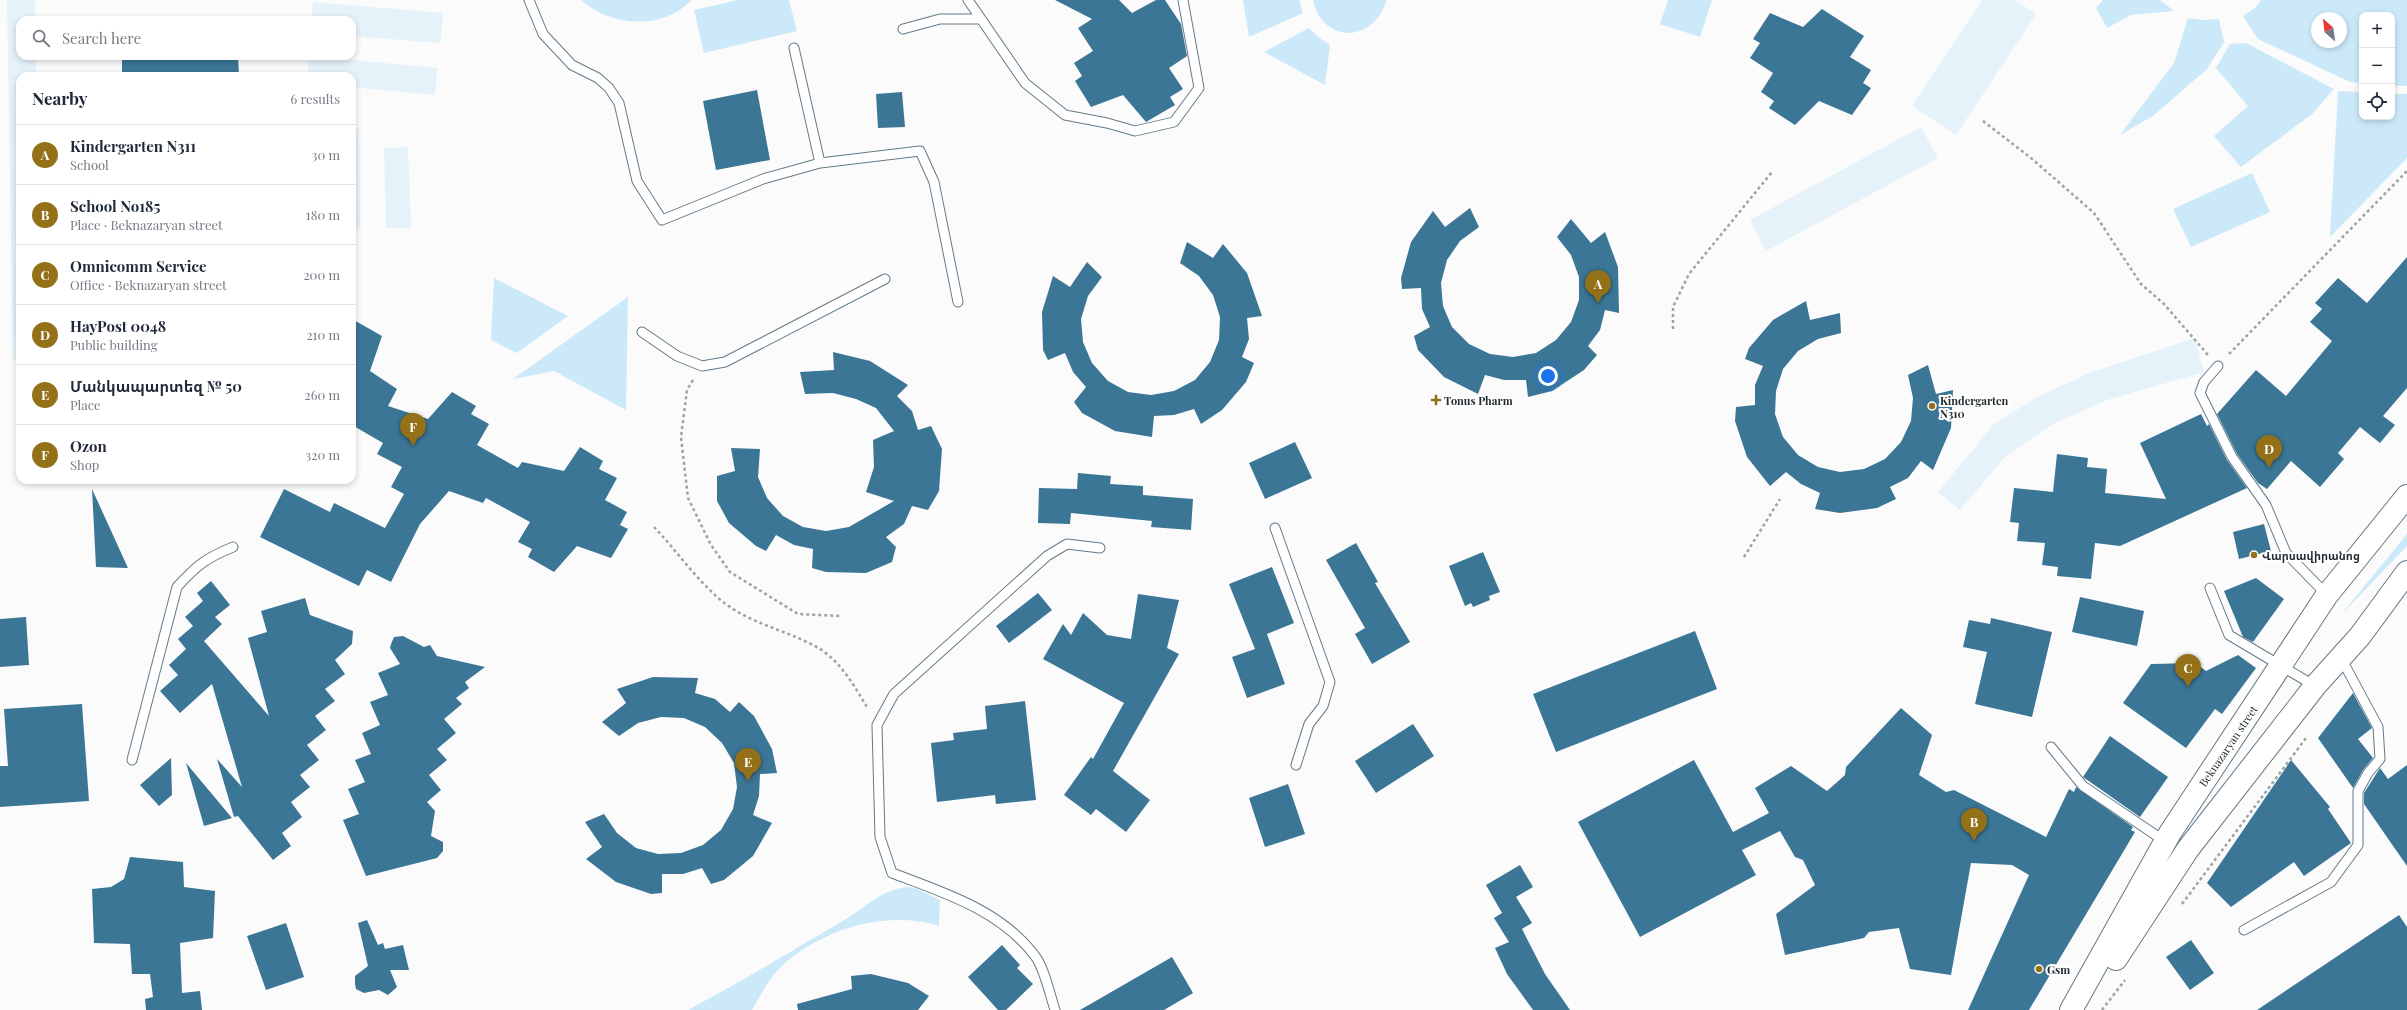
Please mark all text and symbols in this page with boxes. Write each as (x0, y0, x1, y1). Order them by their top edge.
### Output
north arrow (2311, 12, 2347, 48)
map controls (2359, 12, 2395, 120)
button: + (2359, 12, 2395, 48)
search box (16, 16, 356, 60)
icon: search (30, 27, 52, 49)
text: Search here (62, 28, 141, 48)
button: − (2359, 48, 2395, 84)
button: locate (2359, 84, 2395, 120)
text: Nearby (32, 87, 87, 109)
text: 6 results (290, 90, 340, 107)
text: Kindergarten N311 (70, 136, 196, 156)
text: A (41, 146, 49, 163)
text: 30 m (312, 146, 340, 163)
text: School (70, 156, 109, 173)
text: School No185 (70, 196, 160, 216)
text: B (41, 206, 49, 223)
text: 180 m (306, 206, 340, 223)
text: Place · Beknazaryan street (70, 216, 223, 233)
text: Omnicomm Service (70, 256, 207, 276)
text: C (40, 266, 50, 283)
text: 200 m (303, 266, 340, 283)
pin: A (1585, 270, 1611, 303)
text: Office · Beknazaryan street (70, 276, 227, 293)
text: HayPost 0048 (70, 316, 166, 336)
text: D (40, 326, 50, 343)
text: 210 m (306, 326, 340, 343)
text: Public building (70, 336, 158, 353)
your location (1538, 366, 1558, 386)
text: Մանկապարտեզ № 50 (70, 376, 242, 396)
text: E (41, 386, 49, 403)
text: 260 m (304, 386, 340, 403)
place label: Tonus Pharm (1444, 393, 1513, 408)
place label: Kindergarten N310 (1940, 393, 2008, 421)
marker: Tonus Pharm (1431, 395, 1441, 405)
text: Place (70, 396, 101, 413)
marker: Kindergarten N310 (1927, 401, 1937, 411)
pin: F (400, 413, 426, 446)
pin: D (2256, 435, 2282, 468)
text: Ozon (70, 436, 107, 456)
text: F (41, 446, 49, 463)
text: 320 m (305, 446, 340, 463)
text: Shop (70, 456, 99, 473)
place label: Վարսավիրանոց (2262, 548, 2360, 563)
marker: Վարսավիրանոց (2249, 550, 2259, 560)
pin: C (2175, 654, 2201, 687)
street label: Beknazaryan street (2195, 702, 2261, 790)
pin: E (735, 748, 761, 781)
pin: B (1961, 808, 1987, 841)
place label: Gsm (2047, 962, 2070, 977)
marker: Gsm (2034, 964, 2044, 974)

